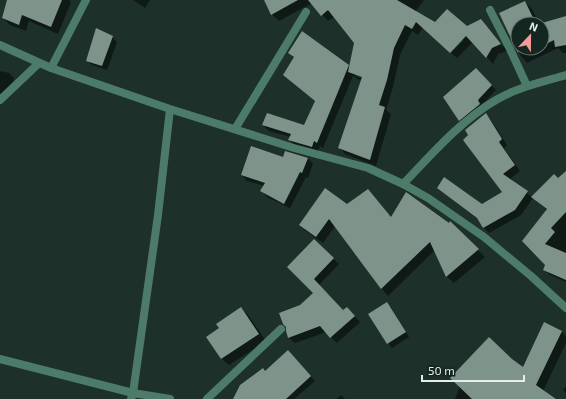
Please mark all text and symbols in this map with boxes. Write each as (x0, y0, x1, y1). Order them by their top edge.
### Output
north arrow (510, 16, 550, 56)
text: N (528, 19, 540, 34)
scale bar (422, 357, 524, 383)
text: 50 m (428, 363, 455, 377)

